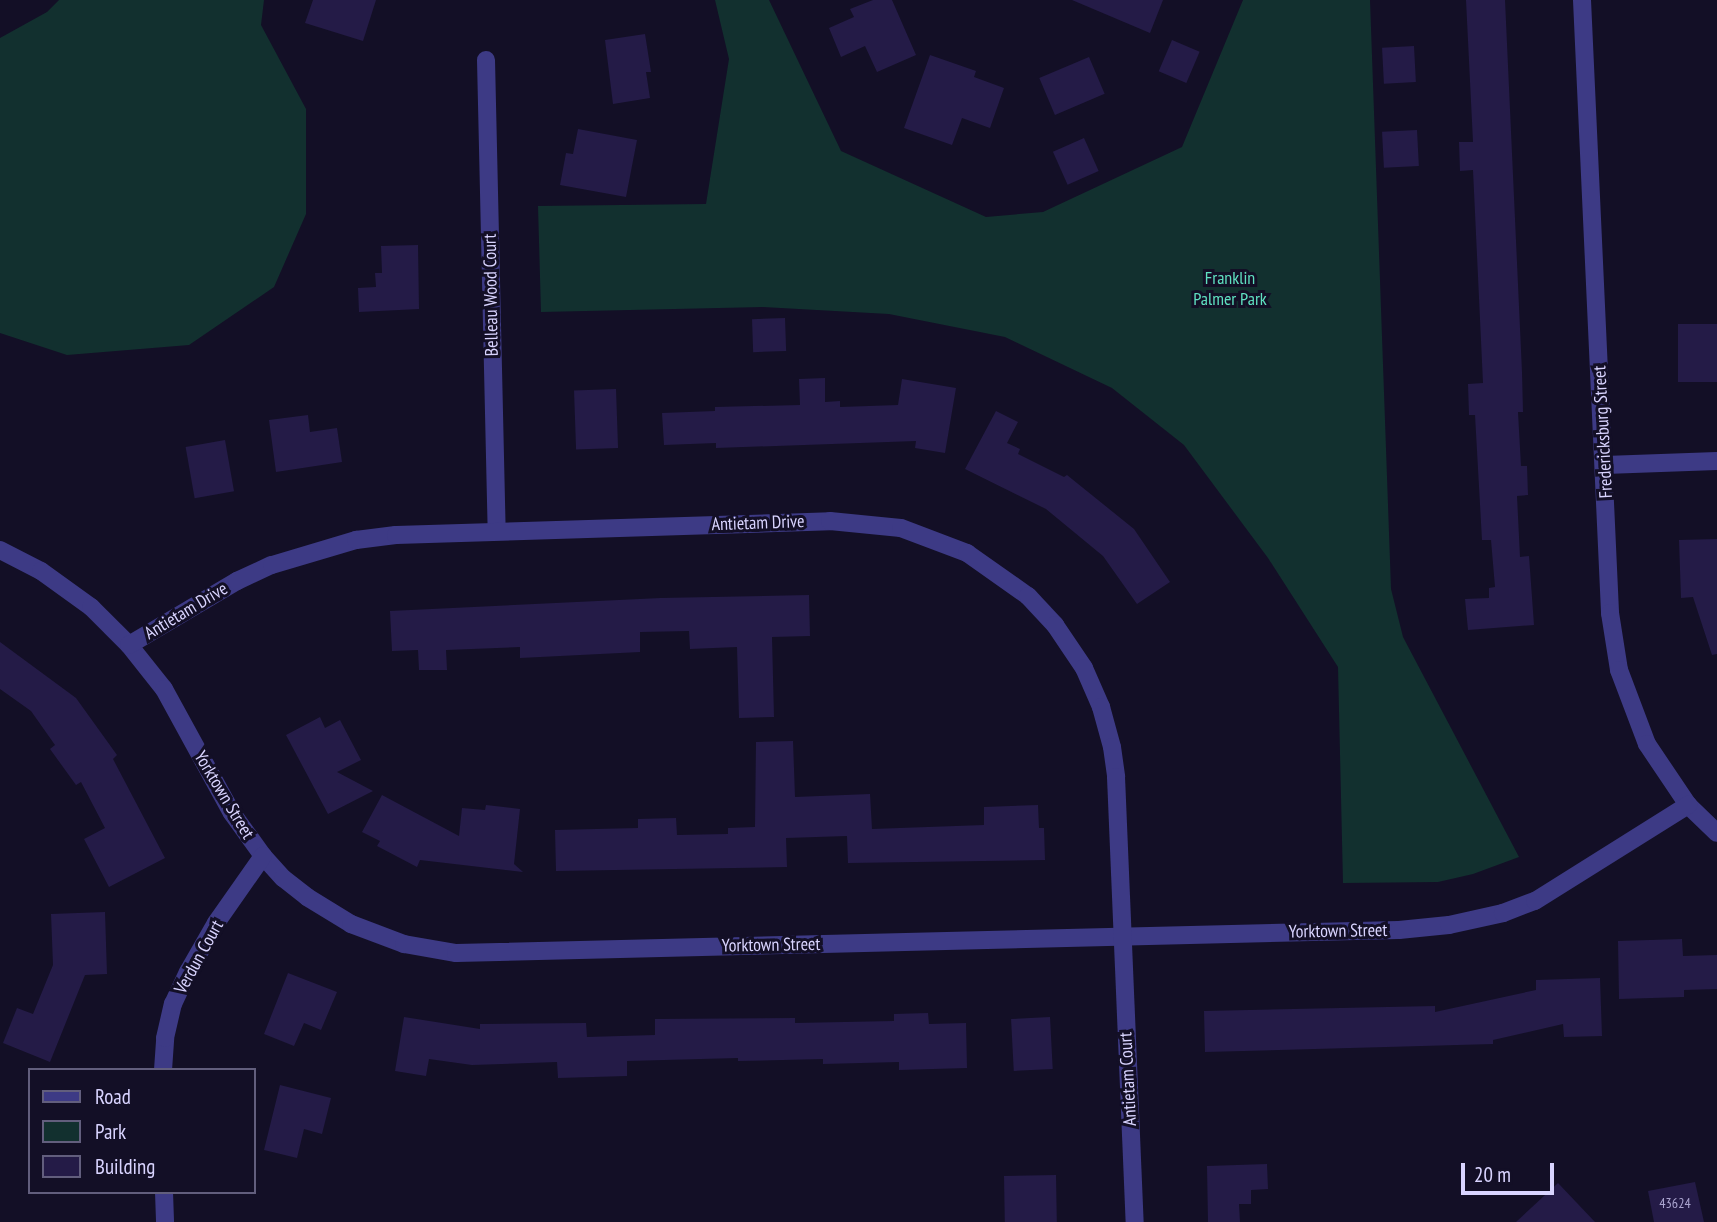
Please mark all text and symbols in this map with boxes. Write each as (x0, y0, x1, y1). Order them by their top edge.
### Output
street label: Belleau Wood Court (479, 233, 503, 357)
park label: Franklin Palmer Park (1193, 268, 1267, 310)
street label: Fredericksburg Street (1589, 365, 1617, 499)
street label: Antietam Drive (711, 511, 805, 535)
street label: Antietam Drive (141, 578, 231, 644)
street label: Yorktown Street (189, 747, 259, 843)
street label: Verdun Court (170, 916, 228, 998)
street label: Yorktown Street (1289, 919, 1387, 943)
street label: Yorktown Street (722, 933, 820, 957)
street label: Antietam Court (1115, 1031, 1141, 1127)
legend (28, 1068, 256, 1194)
text: Road (95, 1083, 131, 1110)
text: Park (95, 1118, 126, 1145)
scale bar (1465, 1148, 1558, 1192)
text: Building (95, 1153, 155, 1180)
text: 20 m (1474, 1161, 1511, 1188)
house number: 43624 (1659, 1195, 1691, 1211)

